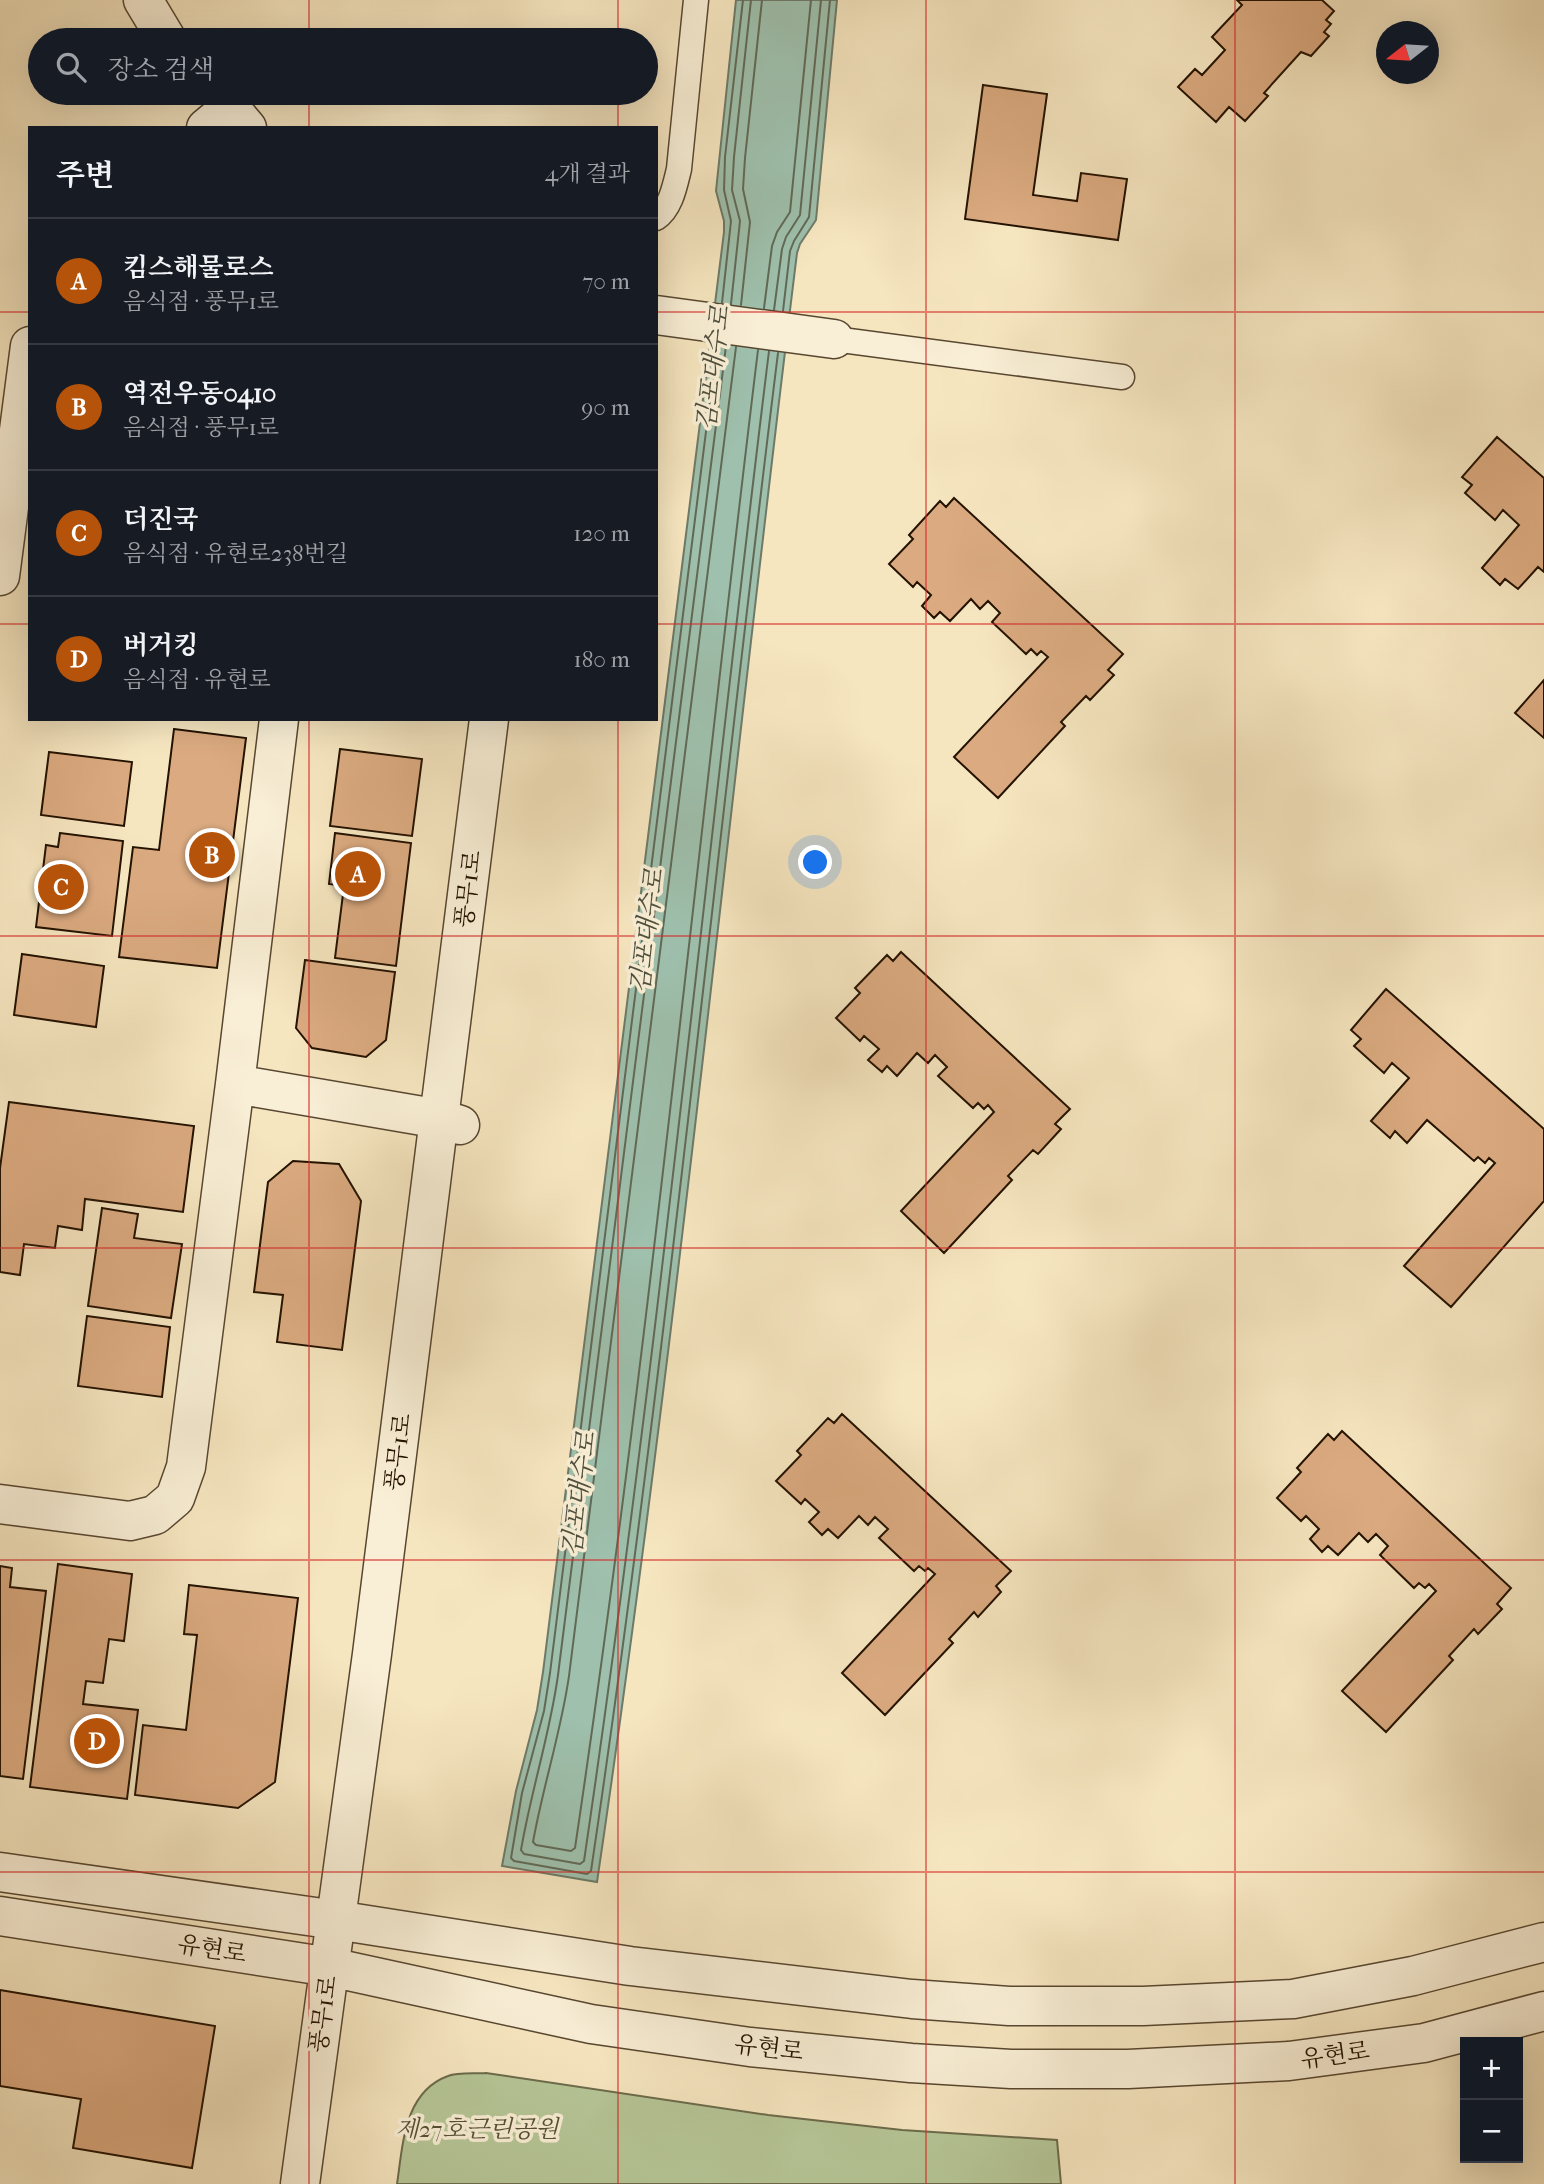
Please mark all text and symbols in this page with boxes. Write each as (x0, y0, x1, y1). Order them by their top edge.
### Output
north arrow (1376, 21, 1439, 84)
search box (28, 28, 658, 105)
icon: search (52, 48, 90, 86)
text: 장소 검색 (108, 54, 214, 85)
text: 주변 (56, 158, 114, 193)
text: 4개 결과 (545, 160, 630, 187)
text: 킴스해물로스 (123, 252, 274, 283)
text: A (72, 268, 86, 295)
text: 70 m (582, 268, 630, 295)
text: 음식점 · 풍무1로 (123, 288, 279, 315)
water label: 김포대수로 (690, 303, 736, 432)
text: 역전우동0410 (123, 378, 276, 409)
text: B (72, 394, 86, 421)
text: 90 m (581, 394, 630, 421)
text: 음식점 · 풍무1로 (123, 414, 279, 441)
text: 더진국 (123, 504, 198, 535)
text: C (71, 520, 87, 547)
text: 120 m (573, 520, 630, 547)
text: 음식점 · 유현로238번길 (123, 540, 348, 567)
text: 버거킹 (123, 630, 198, 661)
text: D (70, 646, 88, 673)
text: 180 m (573, 646, 630, 673)
text: 음식점 · 유현로 (123, 666, 271, 693)
pin: B (189, 829, 235, 881)
your location (798, 845, 832, 879)
pin: A (335, 848, 381, 900)
street label: 풍무1로 (449, 849, 487, 929)
pin: C (38, 861, 84, 913)
water label: 김포대수로 (624, 866, 670, 995)
street label: 풍무1로 (379, 1412, 417, 1492)
water label: 김포대수로 (556, 1429, 602, 1558)
pin: D (74, 1715, 120, 1767)
street label: 유현로 (175, 1930, 249, 1968)
street label: 풍무1로 (304, 1973, 342, 2055)
street label: 유현로 (733, 2030, 805, 2066)
street label: 유현로 (1299, 2036, 1371, 2074)
map controls (1460, 2037, 1523, 2163)
button: + (1460, 2037, 1523, 2100)
button: − (1460, 2100, 1523, 2163)
park label: 제27호근린공원 (395, 2115, 560, 2143)

